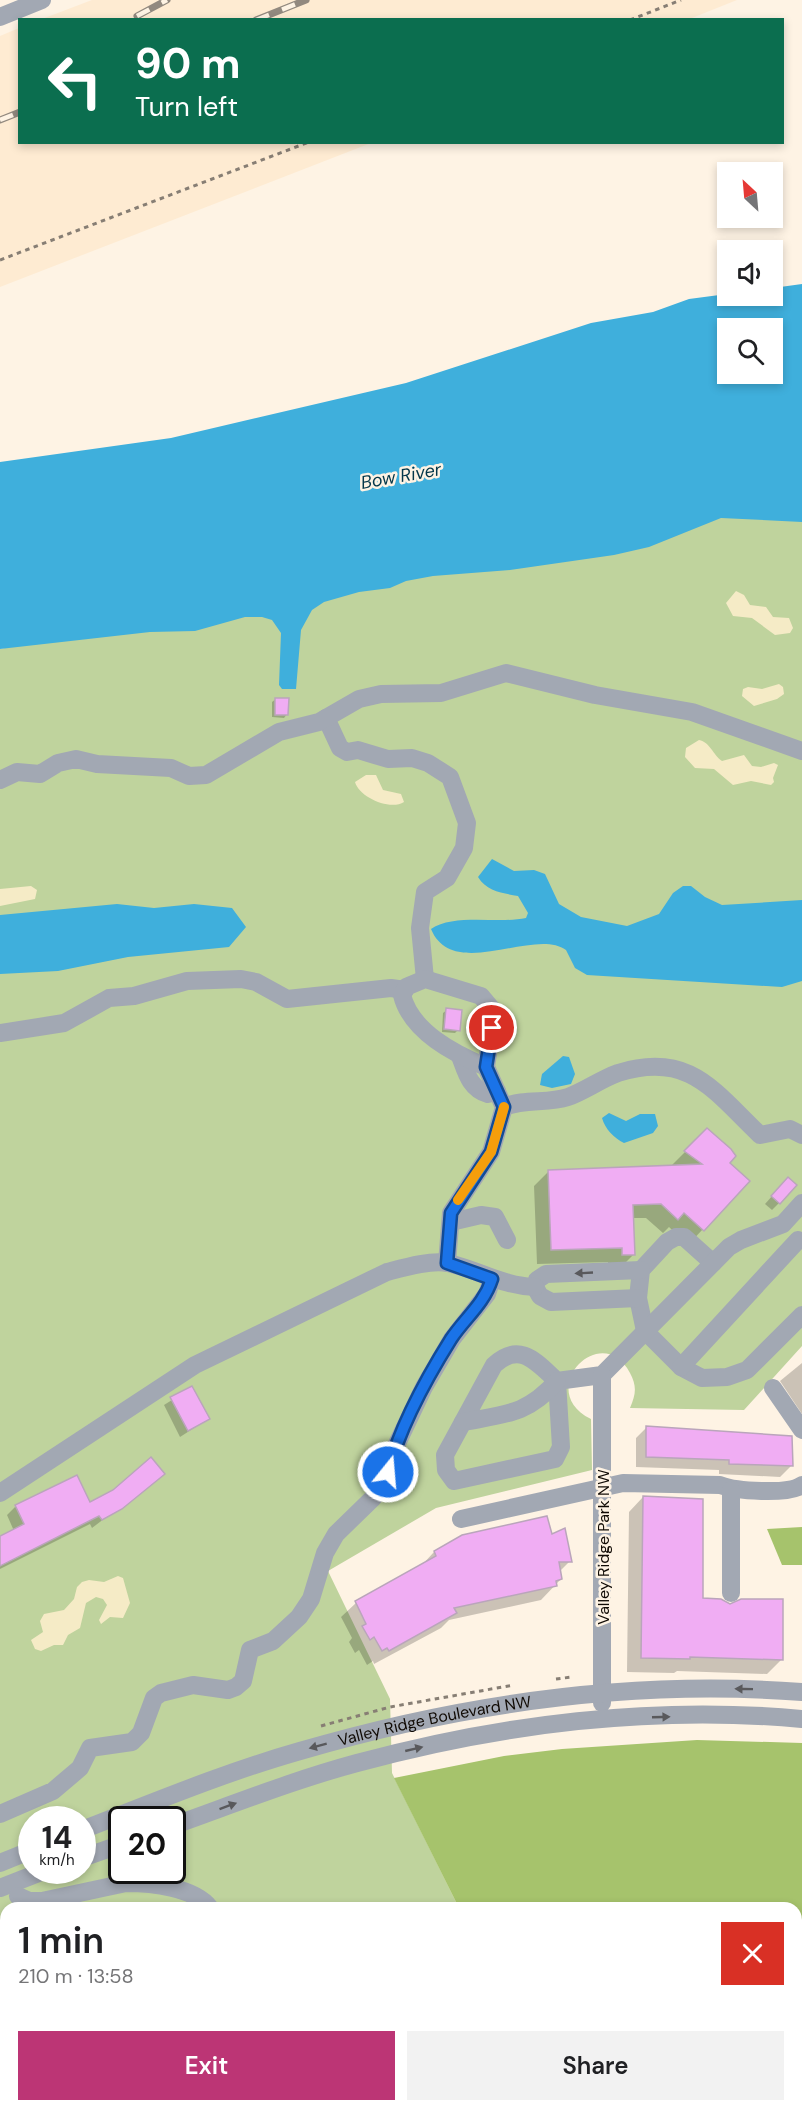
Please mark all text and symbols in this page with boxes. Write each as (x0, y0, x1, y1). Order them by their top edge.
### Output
text: 90 m (135, 36, 241, 91)
icon: left (36, 42, 114, 120)
text: Turn left (135, 89, 238, 124)
north arrow (717, 162, 783, 228)
map controls (717, 162, 783, 384)
button: sound (717, 240, 783, 306)
button: search (717, 318, 783, 384)
water label: Bow River (359, 457, 444, 495)
pin (466, 1002, 517, 1053)
icon: arrive (475, 1011, 508, 1044)
one-way arrow (575, 1268, 594, 1277)
position arrow (356, 1440, 420, 1504)
street label: Valley Ridge Park NW (593, 1469, 614, 1625)
one-way arrow (734, 1684, 753, 1694)
street label: Valley Ridge Boulevard NW (336, 1691, 533, 1751)
one-way arrow (651, 1712, 670, 1721)
one-way arrow (309, 1741, 328, 1751)
one-way arrow (405, 1743, 423, 1753)
one-way arrow (219, 1800, 237, 1810)
speed limit sign: 20 (108, 1806, 186, 1884)
text: 14 (42, 1818, 72, 1857)
text: km/h (39, 1850, 75, 1870)
text: 1 min (18, 1917, 104, 1964)
button: close (721, 1922, 784, 1985)
text: 210 m · 13:58 (18, 1963, 134, 1989)
button: Exit (18, 2031, 395, 2100)
button: Share (407, 2031, 784, 2100)

